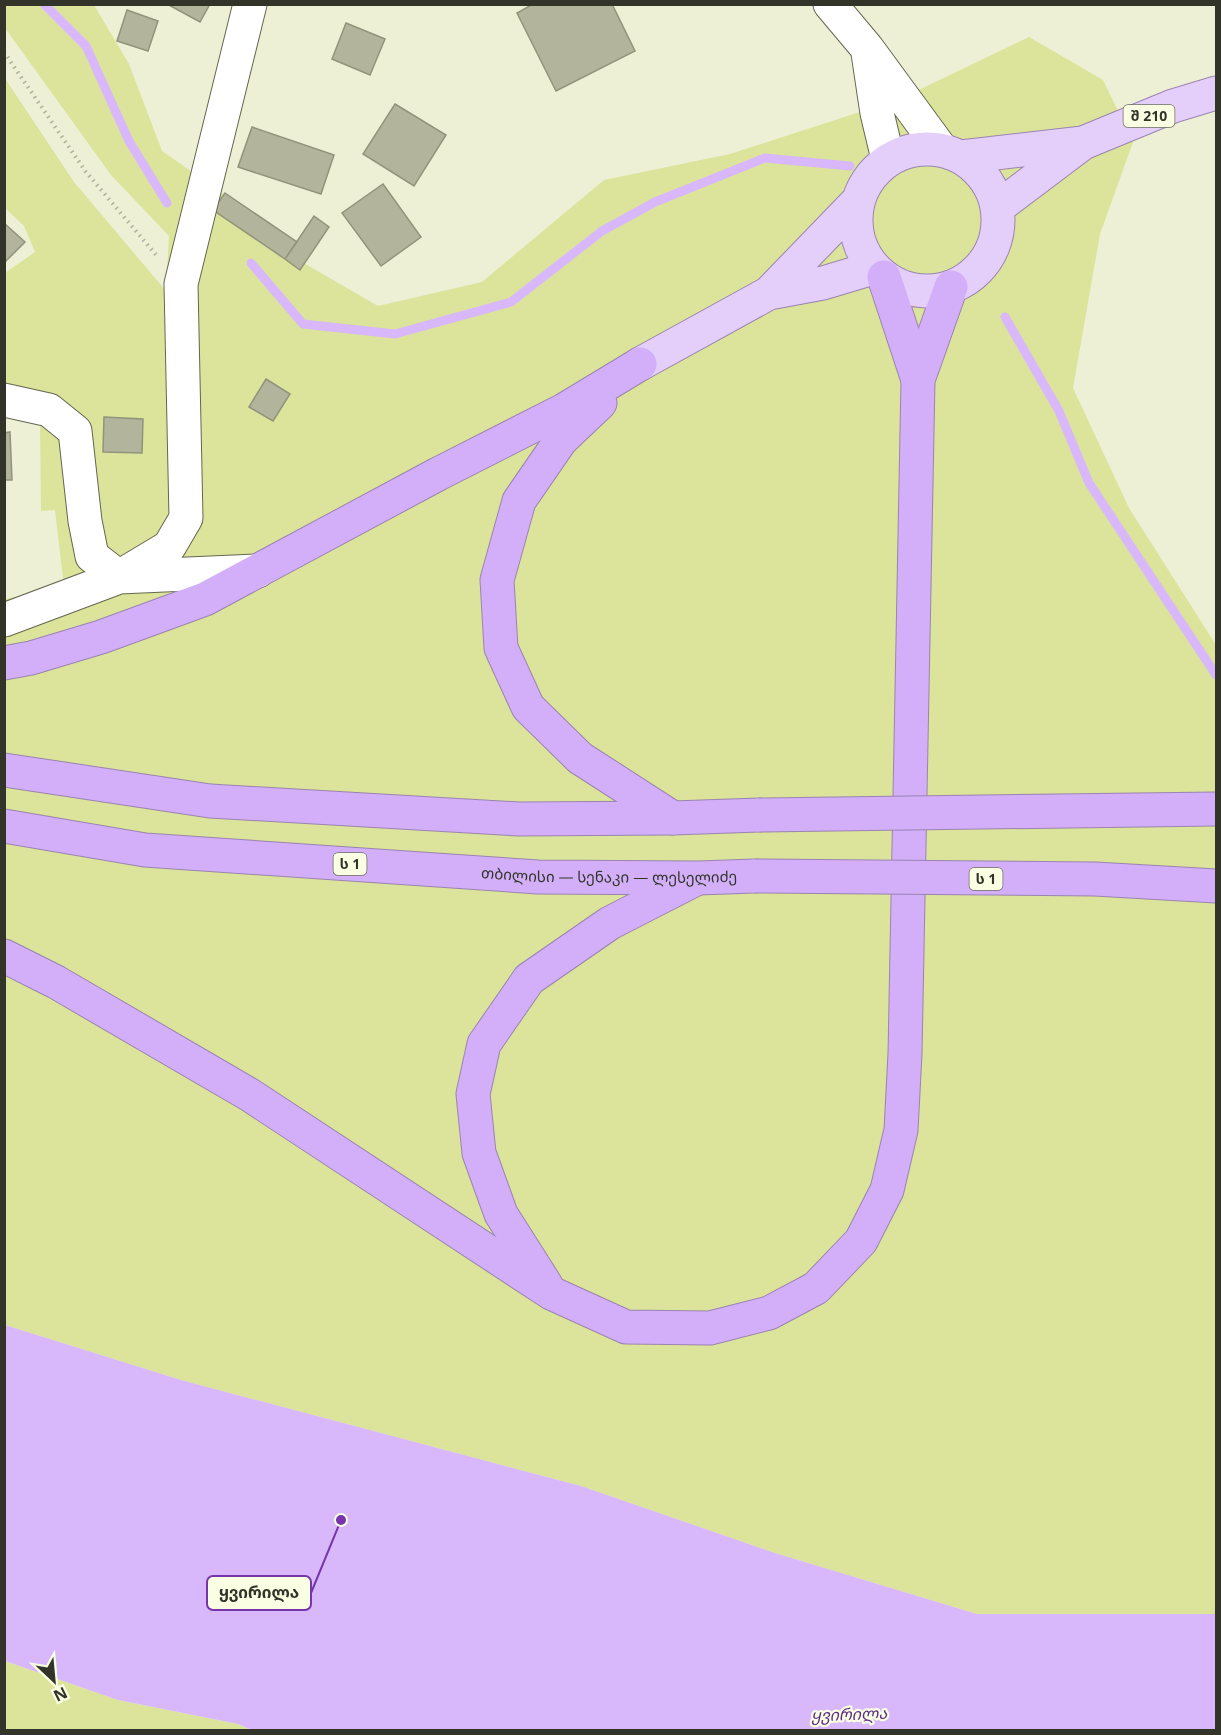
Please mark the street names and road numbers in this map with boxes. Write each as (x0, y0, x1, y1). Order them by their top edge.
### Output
road number: შ 210 (1124, 105, 1174, 127)
road number: ს 1 (334, 853, 366, 875)
street label: თბილისი — სენაკი — ლესელიძე (480, 862, 737, 887)
road number: ს 1 (970, 868, 1002, 890)

